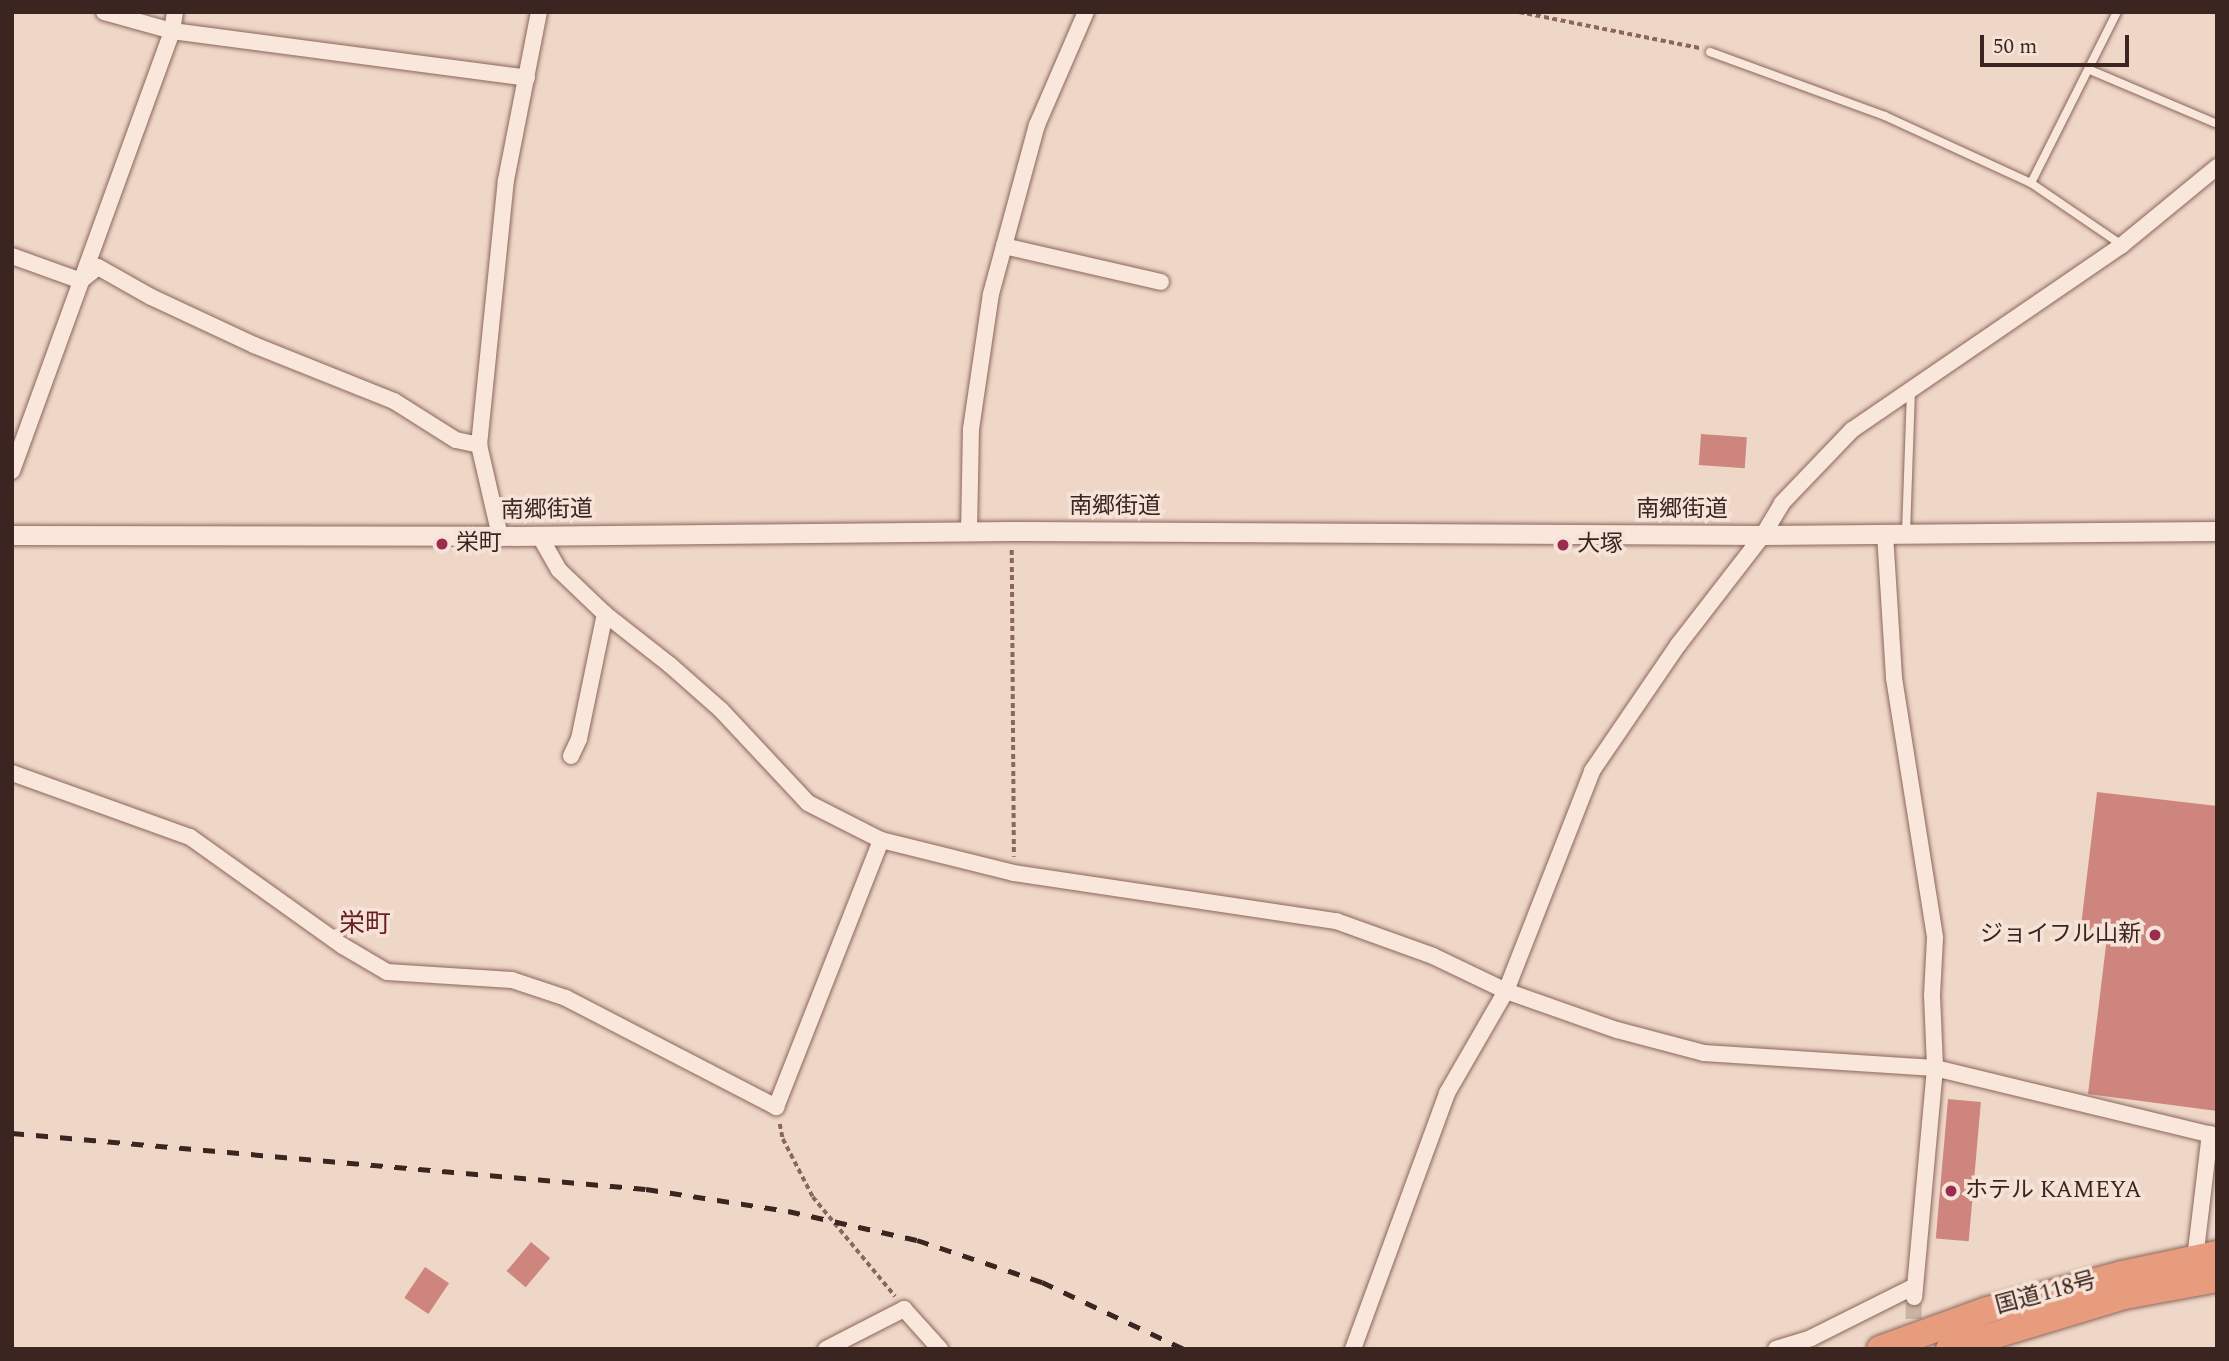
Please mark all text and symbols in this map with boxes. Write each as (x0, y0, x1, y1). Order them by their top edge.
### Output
scale bar (1984, 21, 2133, 65)
text: 50 m (1993, 31, 2037, 63)
street label: 南郷街道 (1069, 493, 1161, 521)
street label: 南郷街道 (501, 496, 593, 526)
street label: 南郷街道 (1636, 496, 1728, 524)
place label: 栄町 (456, 530, 502, 558)
place label: 大塚 (1577, 531, 1623, 559)
marker: 栄町 (434, 536, 450, 552)
marker: 大塚 (1555, 537, 1571, 553)
district label: 栄町 (339, 909, 391, 941)
place label: ジョイフル山新 (1980, 921, 2141, 949)
marker: ジョイフル山新 (2147, 927, 2163, 943)
place label: ホテル KAMEYA (1965, 1177, 2142, 1205)
marker: ホテル KAMEYA (1943, 1183, 1959, 1199)
street label: 国道118号 (1992, 1267, 2100, 1321)

